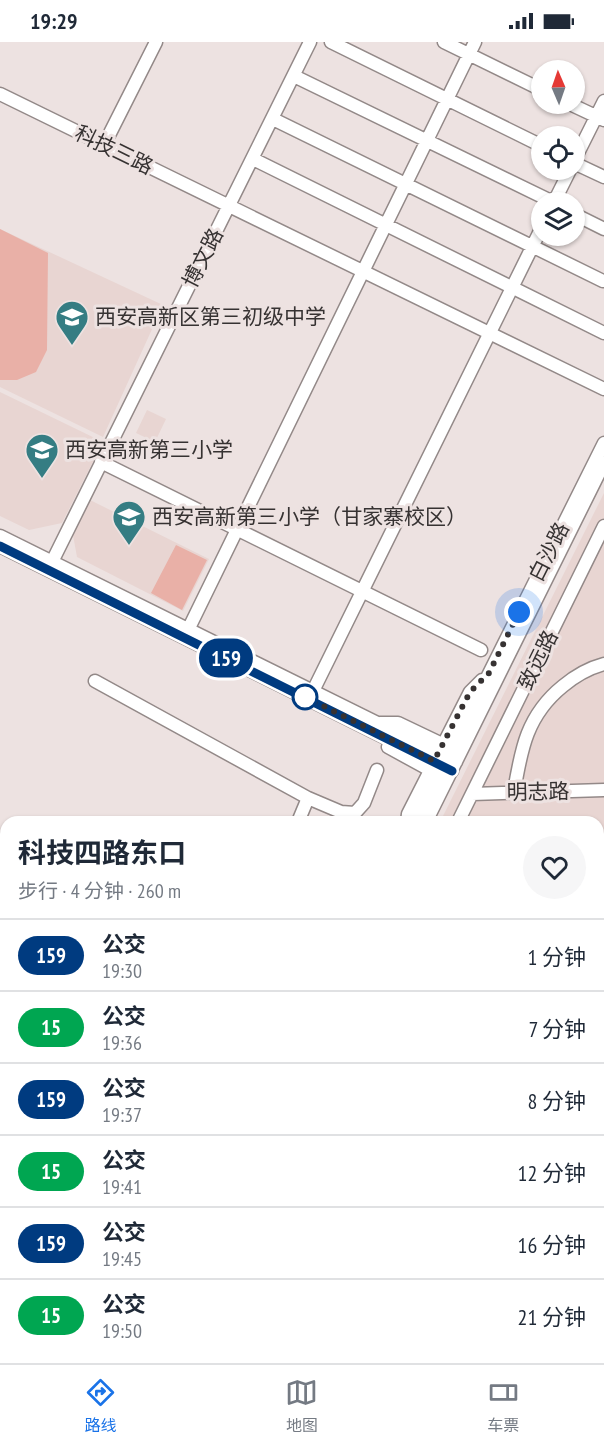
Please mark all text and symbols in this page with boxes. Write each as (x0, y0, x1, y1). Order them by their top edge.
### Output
text: 19:29 (30, 7, 78, 35)
north arrow (531, 60, 585, 114)
map controls (531, 60, 585, 246)
street label: 科技三路 (71, 119, 158, 180)
button: locate (531, 126, 585, 180)
button: layers (531, 192, 585, 246)
street label: 博文路 (176, 224, 229, 292)
school or university icon: 西安高新区第三初级中学 (54, 299, 90, 346)
place label: 西安高新区第三初级中学 (95, 303, 326, 330)
school or university icon: 西安高新第三小学 (24, 432, 60, 479)
place label: 西安高新第三小学 (65, 436, 233, 463)
school or university icon: 西安高新第三小学（甘家寨校区） (111, 499, 147, 546)
place label: 西安高新第三小学（甘家寨校区） (152, 503, 467, 530)
street label: 白沙路 (522, 518, 575, 586)
your location (504, 597, 534, 627)
street label: 致远路 (512, 626, 563, 694)
line badge: 159 (192, 638, 260, 678)
text: 159 (211, 645, 241, 672)
unlabelled marker (292, 684, 318, 710)
street label: 明志路 (506, 777, 570, 806)
text: 科技四路东口 (18, 834, 186, 871)
button: heart (523, 836, 586, 899)
text: 步行 · 4 分钟 · 260 m (18, 878, 181, 904)
text: 公交 (102, 930, 146, 958)
text: 159 (36, 942, 66, 969)
text: 1 分钟 (527, 943, 586, 971)
text: 19:30 (102, 958, 142, 984)
text: 公交 (102, 1002, 146, 1030)
text: 15 (41, 1014, 61, 1041)
text: 7 分钟 (528, 1015, 586, 1043)
text: 19:36 (102, 1030, 142, 1056)
text: 公交 (102, 1074, 146, 1102)
text: 159 (36, 1086, 66, 1113)
text: 8 分钟 (527, 1087, 586, 1115)
text: 19:37 (102, 1102, 142, 1128)
text: 公交 (102, 1146, 146, 1174)
text: 15 (41, 1158, 61, 1185)
text: 12 分钟 (518, 1159, 586, 1187)
text: 19:41 (102, 1174, 142, 1200)
text: 公交 (102, 1218, 146, 1246)
text: 159 (36, 1230, 66, 1257)
text: 16 分钟 (518, 1231, 586, 1259)
text: 19:45 (102, 1246, 142, 1272)
text: 公交 (102, 1290, 146, 1318)
text: 15 (41, 1302, 61, 1329)
text: 21 分钟 (518, 1303, 586, 1331)
text: 19:50 (102, 1318, 142, 1344)
tab: 路线 (84, 1376, 117, 1436)
tab: 地图 (285, 1376, 318, 1436)
tab: 车票 (487, 1376, 520, 1436)

